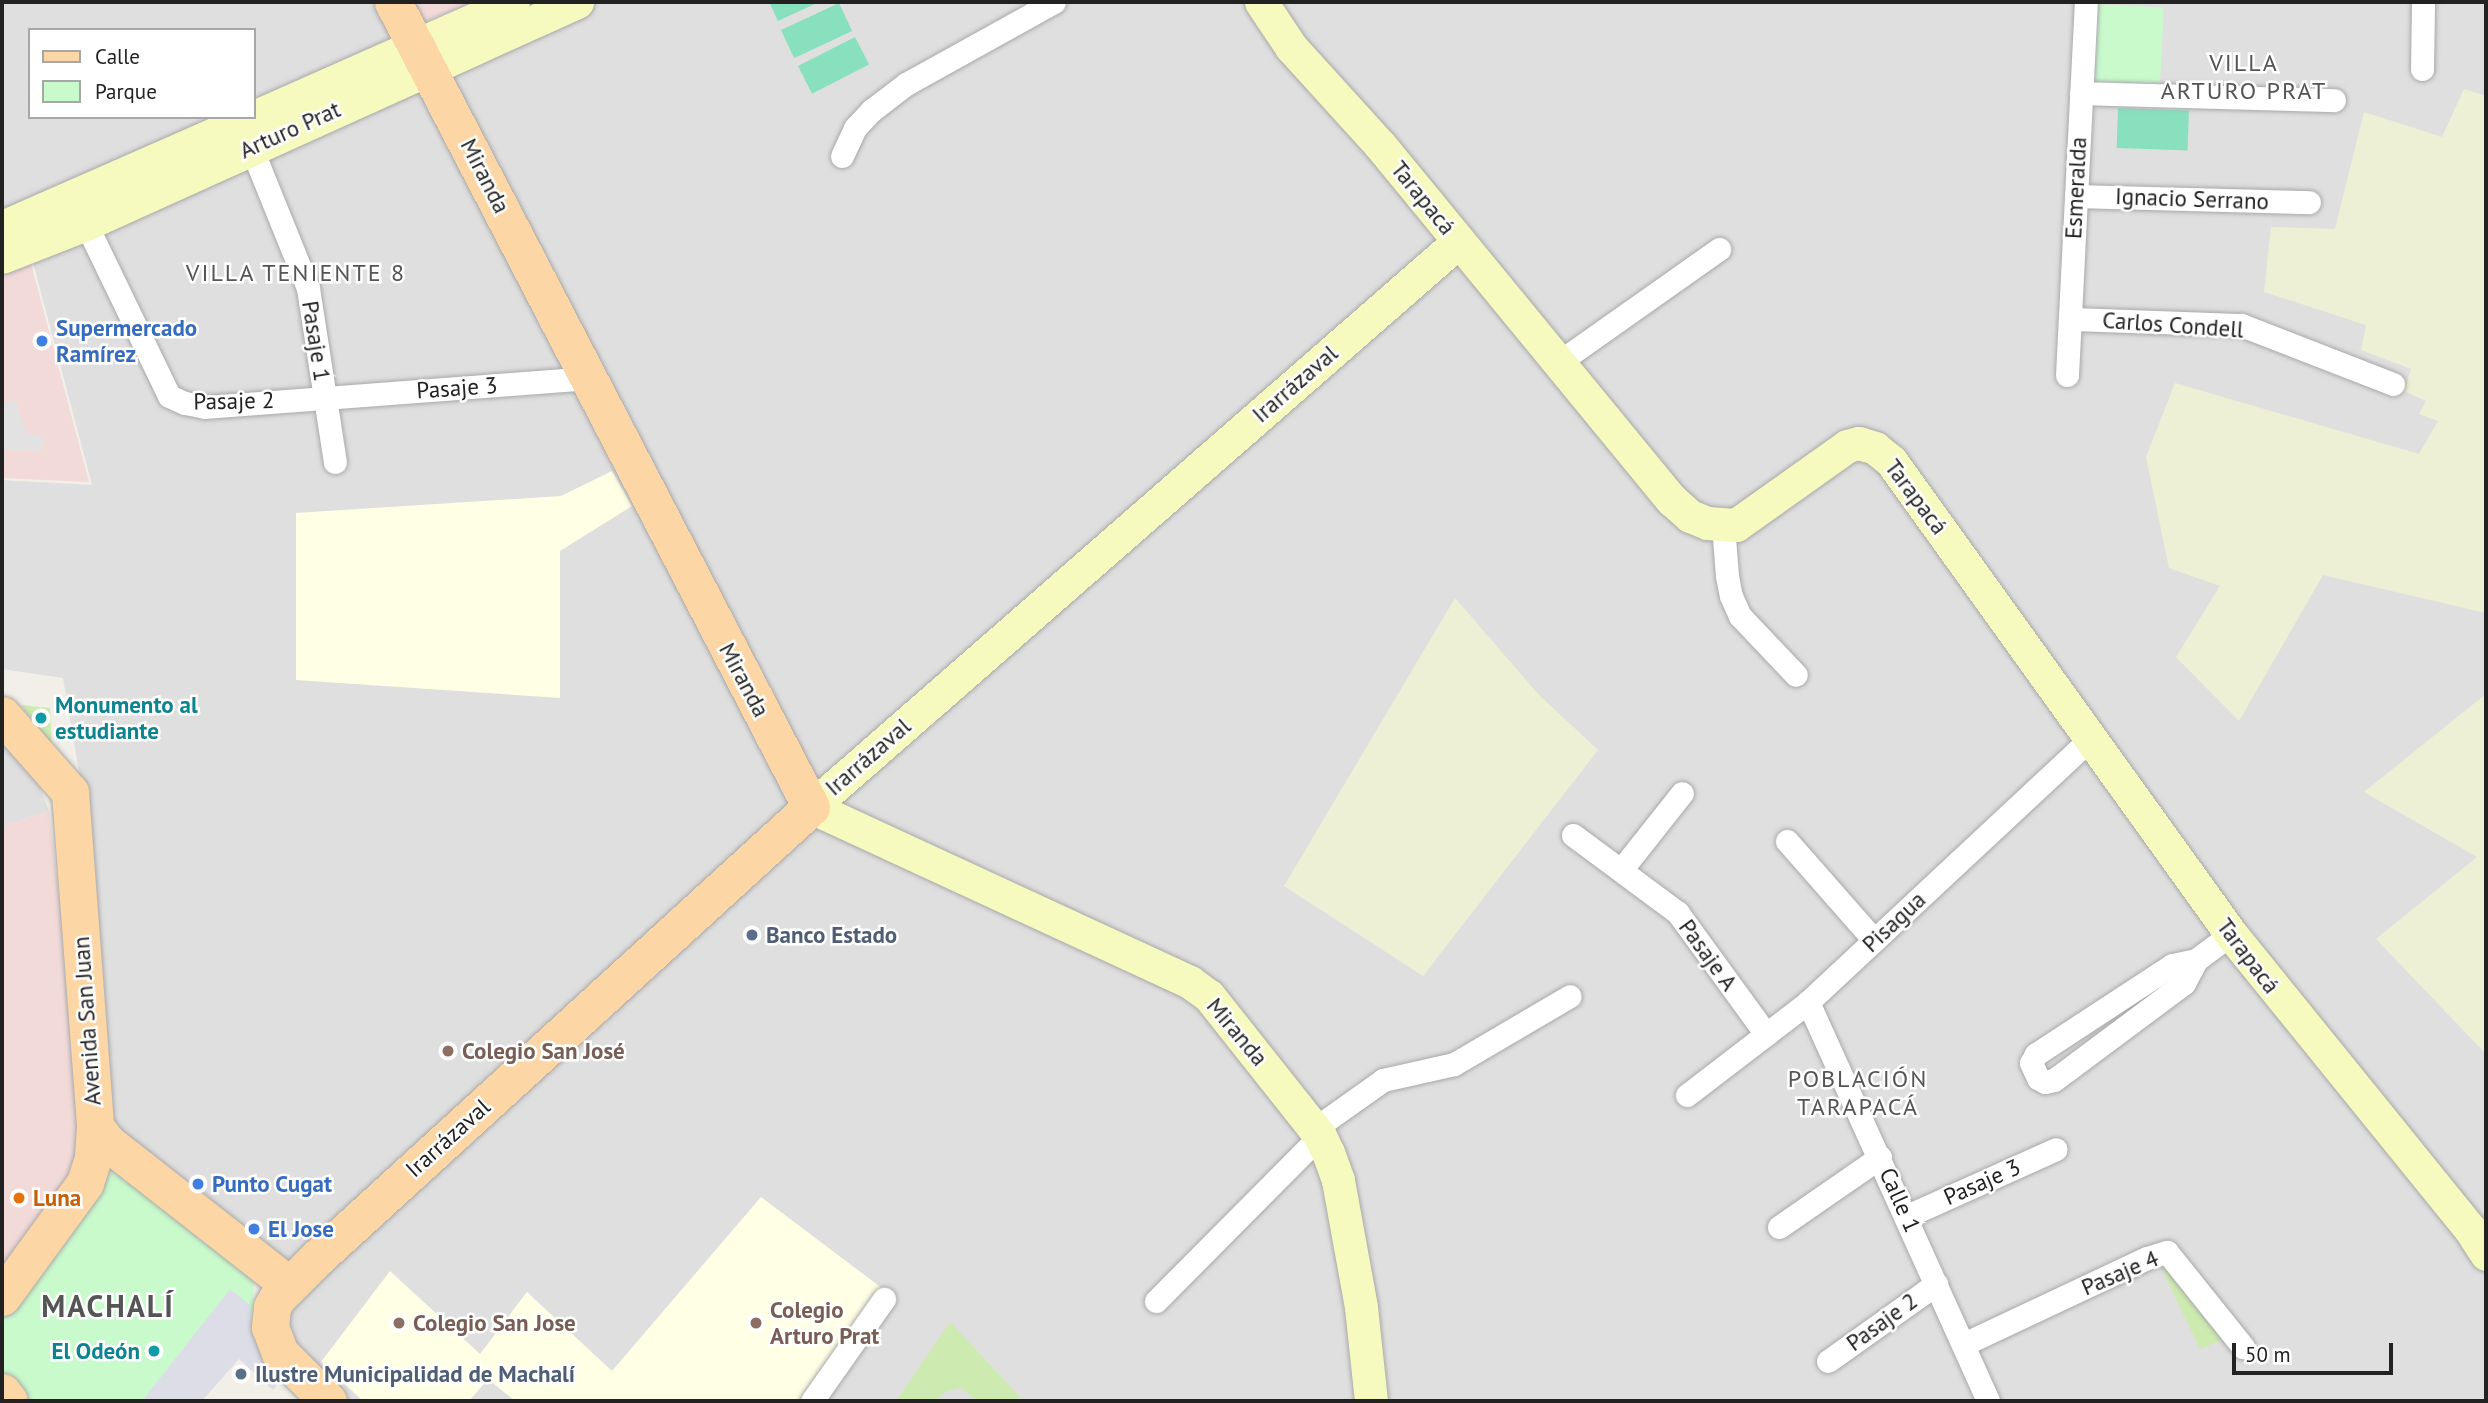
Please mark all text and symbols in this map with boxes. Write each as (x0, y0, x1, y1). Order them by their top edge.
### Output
legend (28, 28, 256, 119)
text: Calle (95, 43, 140, 70)
district label: VILLA ARTURO PRAT (2162, 49, 2326, 105)
text: Parque (95, 78, 157, 105)
street label: Arturo Prat (235, 96, 345, 164)
street label: Miranda (455, 134, 515, 218)
street label: Esmeralda (2060, 136, 2092, 240)
street label: Tarapacá (1385, 156, 1461, 240)
street label: Ignacio Serrano (2115, 183, 2269, 215)
district label: VILLA TENIENTE 8 (187, 259, 405, 287)
street label: Pasaje 1 (296, 299, 336, 383)
street label: Carlos Condell (2101, 306, 2245, 344)
place label: Supermercado Ramírez (56, 314, 197, 368)
marker: Supermercado Ramírez (34, 333, 50, 349)
street label: Irarrázaval (1247, 340, 1343, 428)
street label: Pasaje 3 (416, 371, 498, 405)
street label: Pasaje 2 (193, 386, 275, 416)
street label: Tarapacá (1879, 454, 1953, 540)
street label: Miranda (713, 638, 775, 722)
place label: Monumento al estudiante (55, 691, 198, 745)
marker: Monumento al estudiante (33, 710, 49, 726)
street label: Irarrázaval (820, 713, 916, 801)
street label: Pisagua (1857, 886, 1931, 958)
street label: Tarapacá (2211, 913, 2285, 999)
street label: Pasaje A (1673, 914, 1743, 996)
place label: Banco Estado (766, 921, 897, 949)
marker: Banco Estado (744, 927, 760, 943)
street label: Avenida San Juan (67, 936, 107, 1106)
street label: Miranda (1201, 993, 1273, 1071)
place label: Colegio San José (462, 1037, 625, 1065)
marker: Colegio San José (440, 1043, 456, 1059)
district label: POBLACIÓN TARAPACÁ (1789, 1065, 1927, 1121)
street label: Irarrázaval (400, 1093, 496, 1183)
street label: Pasaje 3 (1939, 1153, 2025, 1211)
street label: Calle 1 (1874, 1163, 1926, 1237)
place label: Punto Cugat (212, 1170, 332, 1198)
marker: Punto Cugat (190, 1176, 206, 1192)
place label: Luna (33, 1184, 81, 1212)
marker: Luna (11, 1190, 27, 1206)
place label: El Jose (268, 1215, 334, 1243)
marker: El Jose (246, 1221, 262, 1237)
street label: Pasaje 4 (2077, 1244, 2163, 1302)
street label: Pasaje 2 (1841, 1287, 1923, 1357)
district label: MACHALÍ (42, 1288, 174, 1324)
place label: Colegio Arturo Prat (770, 1296, 879, 1350)
place label: Colegio San Jose (413, 1309, 576, 1337)
marker: Colegio San Jose (391, 1315, 407, 1331)
marker: Colegio Arturo Prat (748, 1315, 764, 1331)
scale bar (2236, 1330, 2397, 1374)
place label: El Odeón (51, 1337, 140, 1365)
text: 50 m (2245, 1341, 2291, 1368)
marker: El Odeón (146, 1343, 162, 1359)
place label: Ilustre Municipalidad de Machalí (255, 1360, 575, 1388)
marker: Ilustre Municipalidad de Machalí (233, 1366, 249, 1382)

